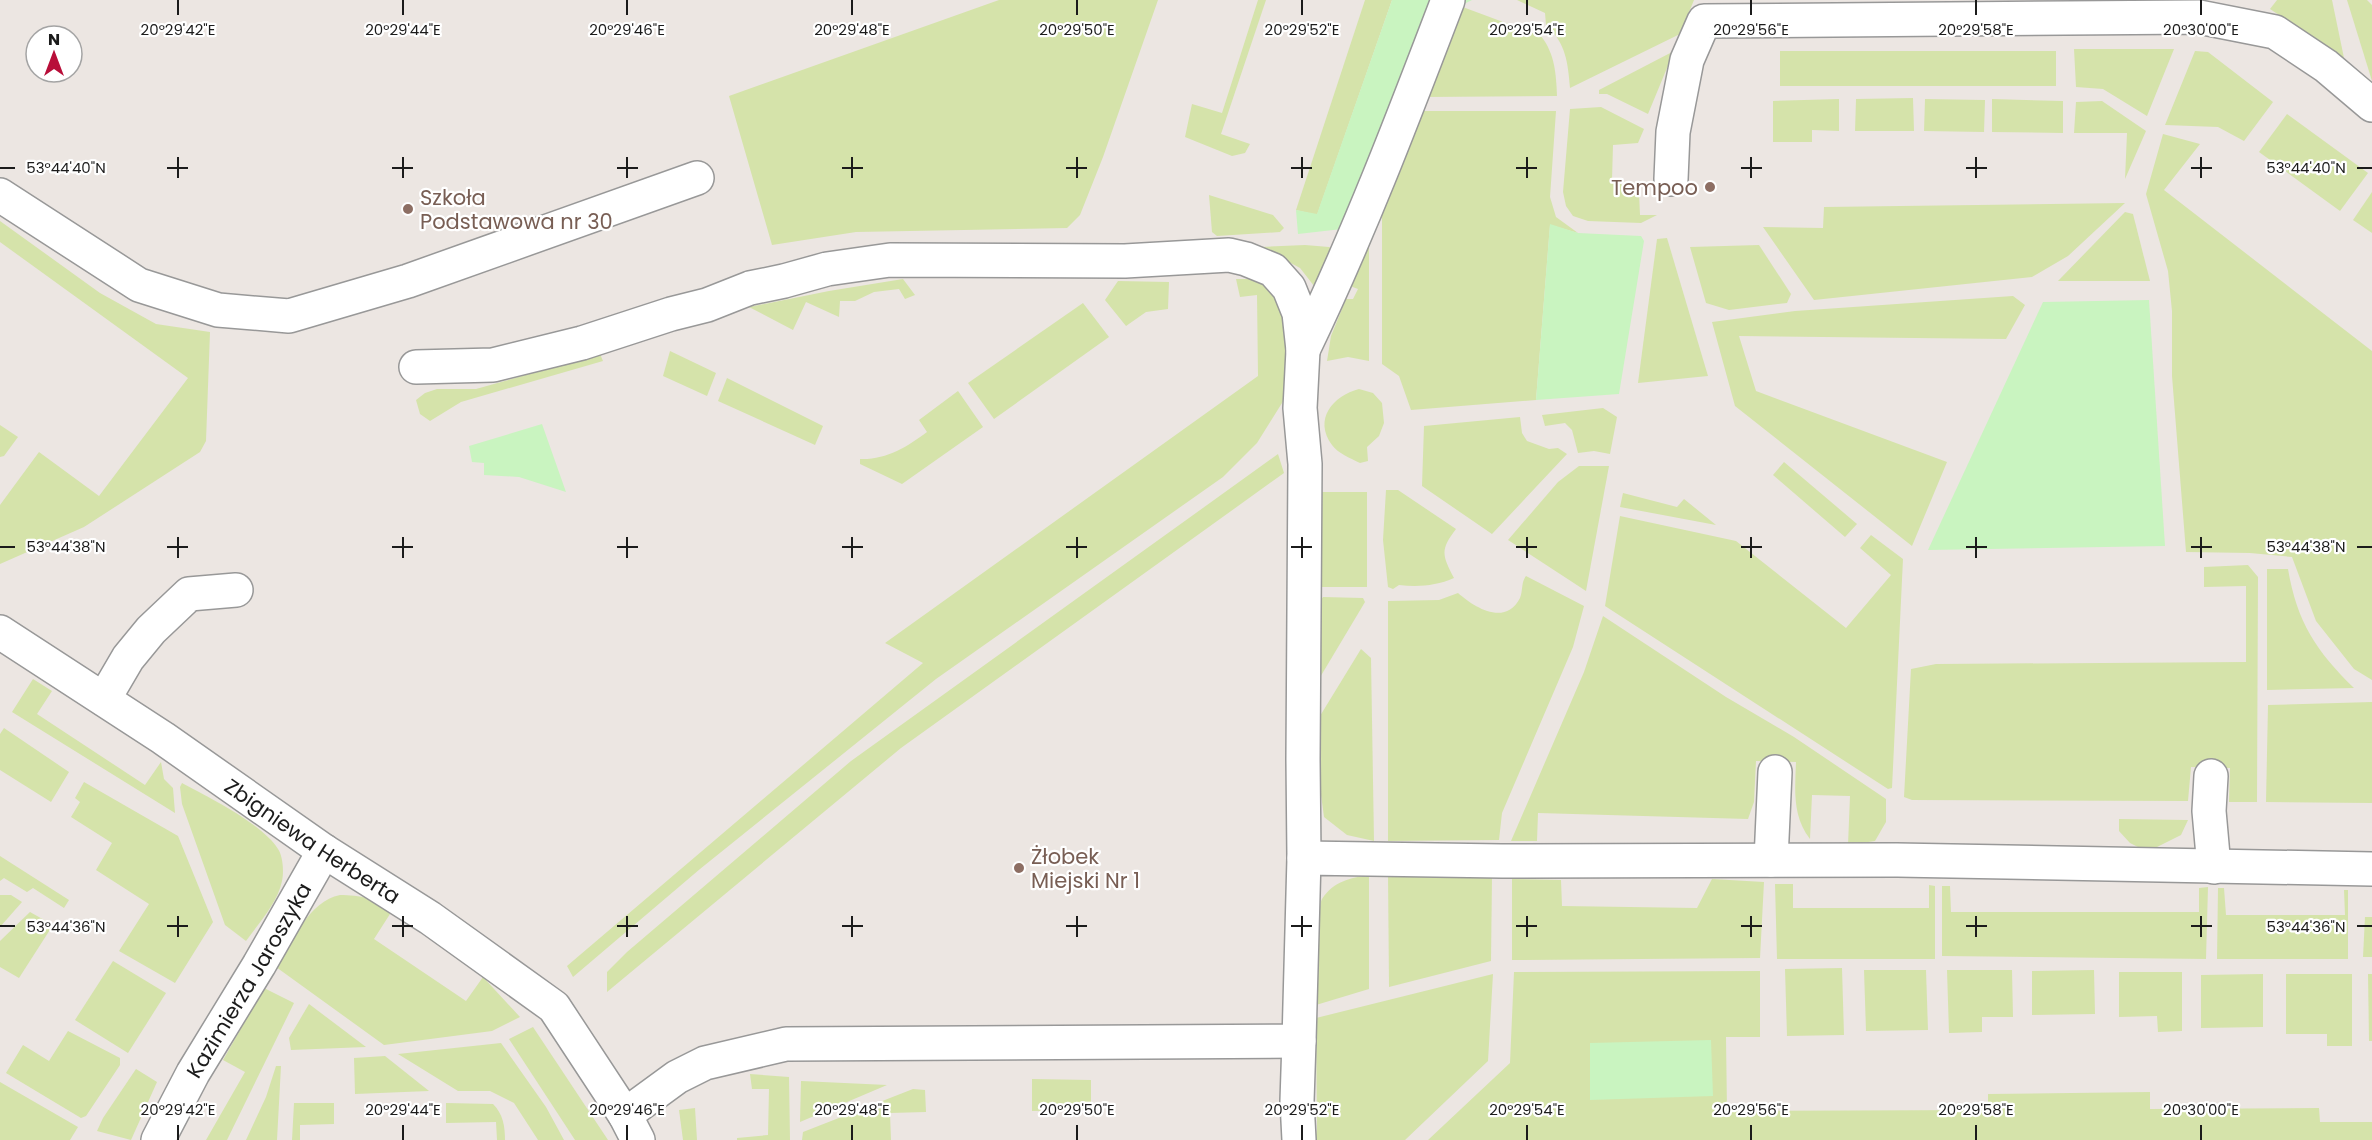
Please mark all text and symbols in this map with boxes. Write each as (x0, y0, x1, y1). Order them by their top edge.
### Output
text: 20°29'42"E (141, 19, 215, 40)
text: 20°29'44"E (365, 19, 441, 40)
text: 20°29'46"E (589, 19, 665, 40)
text: 20°29'48"E (814, 19, 890, 40)
text: 20°29'50"E (1039, 19, 1115, 40)
text: 20°29'52"E (1265, 19, 1339, 40)
text: 20°29'54"E (1489, 19, 1565, 40)
text: 20°29'56"E (1713, 19, 1789, 40)
text: 20°29'58"E (1938, 19, 2014, 40)
text: 20°30'00"E (2163, 19, 2239, 40)
north arrow (24, 24, 84, 84)
text: N (48, 28, 60, 51)
text: 53°44'40"N (26, 157, 106, 178)
text: 53°44'40"N (2266, 157, 2346, 178)
place label: Tempoo (1611, 173, 1698, 202)
marker: Tempoo (1703, 180, 1717, 194)
place label: Szkoła Podstawowa nr 30 (420, 183, 613, 236)
marker: Szkoła Podstawowa nr 30 (401, 202, 415, 216)
text: 53°44'38"N (27, 536, 105, 557)
text: 53°44'38"N (2267, 536, 2345, 557)
street label: Zbigniewa Herberta (219, 771, 406, 910)
place label: Żłobek Miejski Nr 1 (1031, 842, 1140, 895)
marker: Żłobek Miejski Nr 1 (1012, 861, 1026, 875)
street label: Kazimierza Jaroszyka (179, 877, 318, 1083)
text: 53°44'36"N (27, 916, 105, 937)
text: 53°44'36"N (2267, 916, 2345, 937)
text: 20°29'42"E (141, 1099, 215, 1120)
text: 20°29'44"E (365, 1099, 441, 1120)
text: 20°29'46"E (589, 1099, 665, 1120)
text: 20°29'48"E (814, 1099, 890, 1120)
text: 20°29'50"E (1039, 1099, 1115, 1120)
text: 20°29'52"E (1265, 1099, 1339, 1120)
text: 20°29'54"E (1489, 1099, 1565, 1120)
text: 20°29'56"E (1713, 1099, 1789, 1120)
text: 20°29'58"E (1938, 1099, 2014, 1120)
text: 20°30'00"E (2163, 1099, 2239, 1120)

